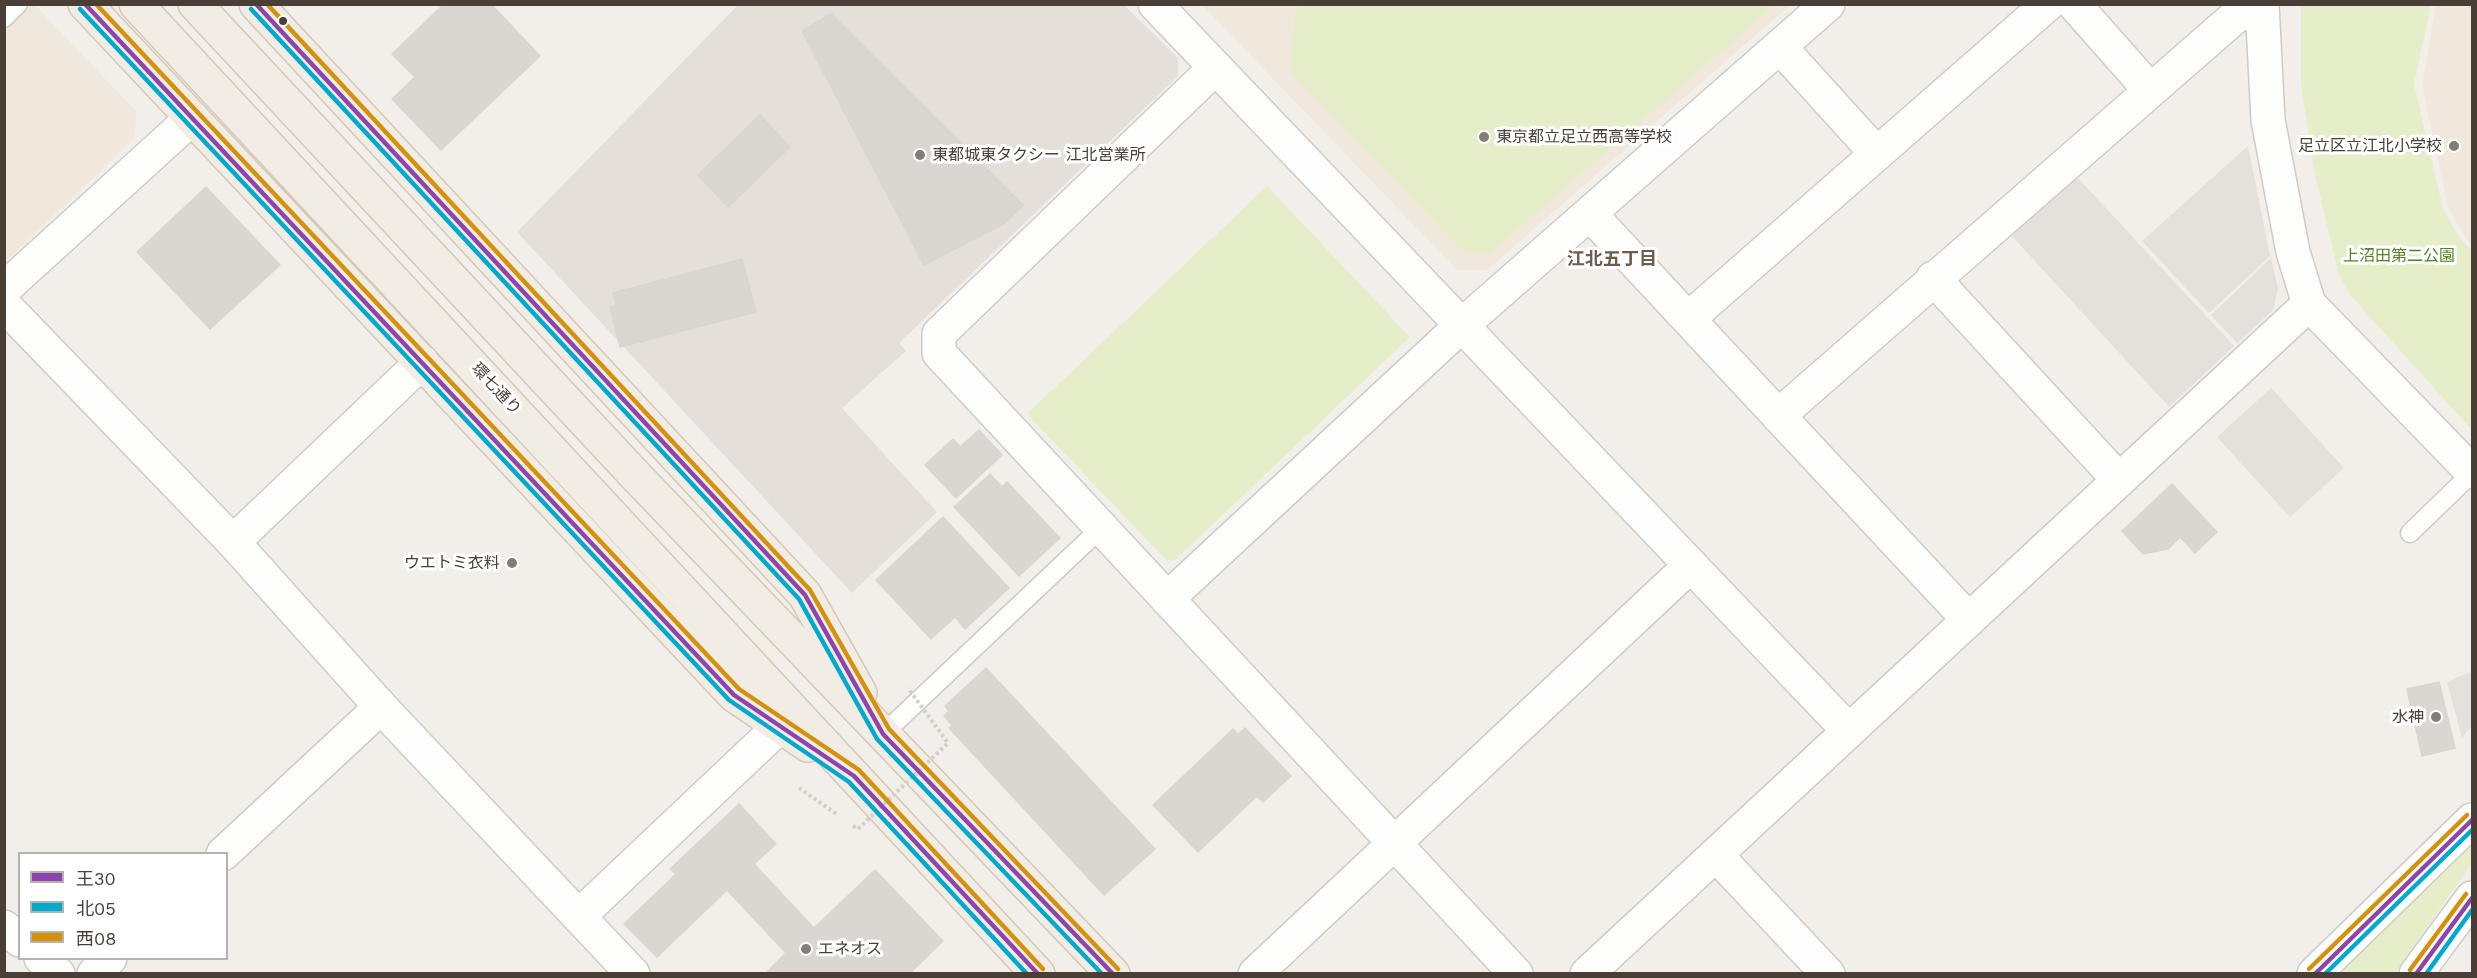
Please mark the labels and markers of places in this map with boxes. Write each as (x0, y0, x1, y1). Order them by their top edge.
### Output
unlabelled marker (277, 15, 289, 27)
place label: 東京都立足立西高等学校 (1496, 127, 1672, 147)
marker: 東京都立足立西高等学校 (1477, 130, 1491, 144)
place label: 足立区立江北小学校 (2298, 136, 2442, 156)
marker: 足立区立江北小学校 (2447, 139, 2461, 153)
place label: 東都城東タクシー 江北営業所 (932, 145, 1145, 165)
marker: 東都城東タクシー 江北営業所 (913, 148, 927, 162)
place label: ウエトミ衣料 (404, 553, 500, 573)
marker: ウエトミ衣料 (505, 556, 519, 570)
place label: 水神 (2392, 707, 2424, 727)
marker: 水神 (2429, 710, 2443, 724)
place label: エネオス (818, 939, 882, 959)
marker: エネオス (799, 942, 813, 956)

